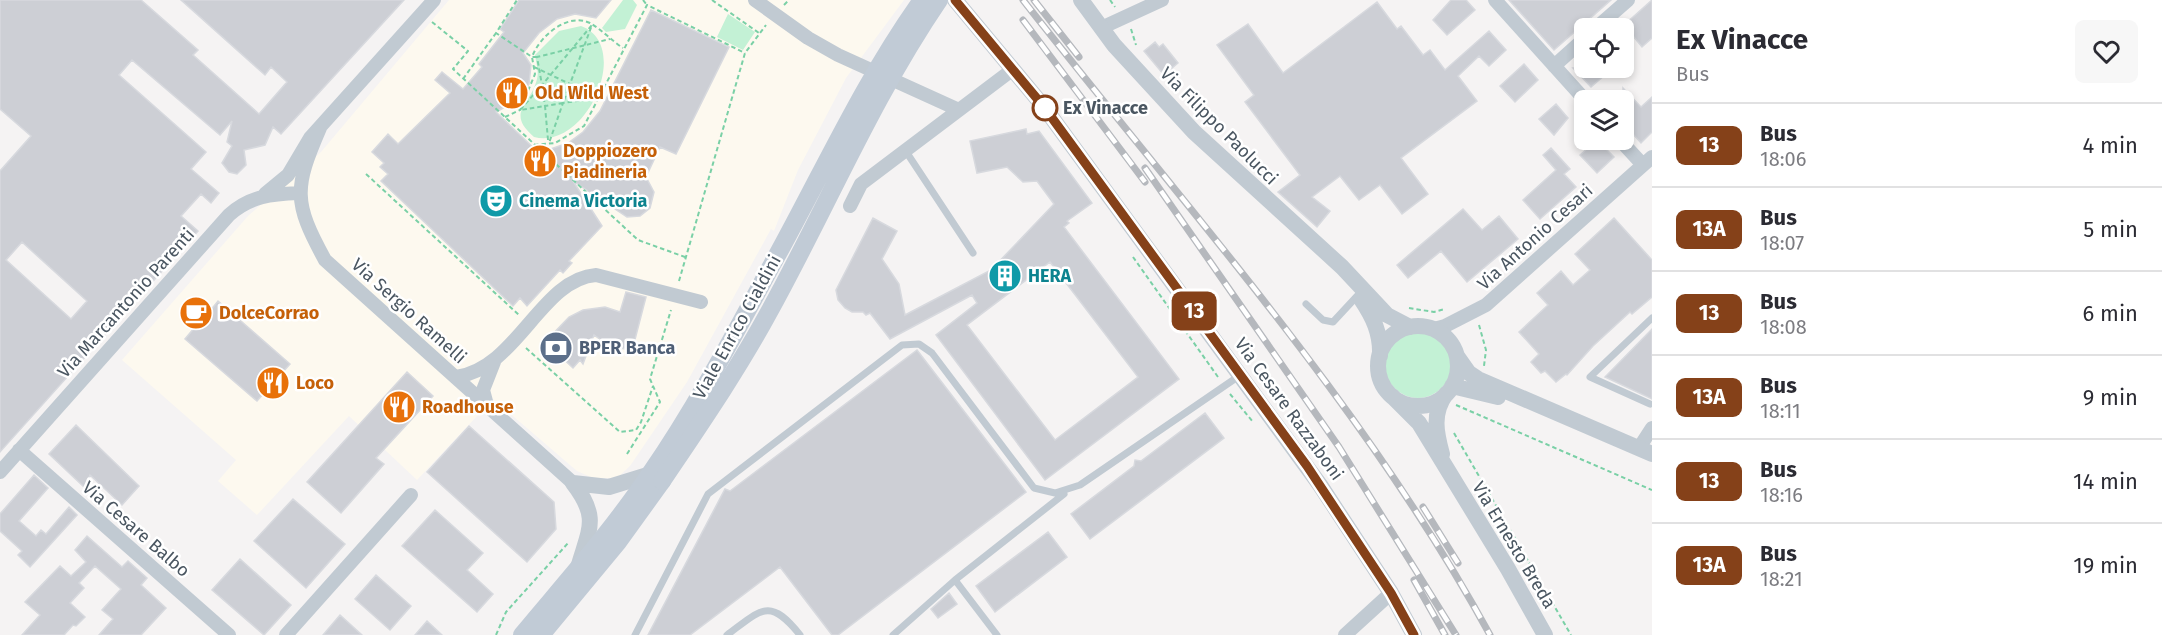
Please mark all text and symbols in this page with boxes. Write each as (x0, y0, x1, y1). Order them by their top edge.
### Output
map controls (1574, 18, 1634, 150)
button: locate (1574, 18, 1634, 78)
button: heart (2075, 20, 2138, 83)
text: Ex Vinacce (1676, 23, 1808, 56)
text: Bus (1676, 62, 1709, 86)
street label: Via Filippo Paolucci (1156, 63, 1282, 189)
restaurant icon: Old Wild West (494, 75, 530, 111)
place label: Old Wild West (535, 82, 650, 104)
button: layers (1574, 90, 1634, 150)
marker: Ex Vinacce (1032, 95, 1058, 121)
place label: Ex Vinacce (1063, 97, 1148, 119)
text: Bus (1760, 120, 1797, 147)
text: 13 (1699, 132, 1719, 158)
text: 4 min (2083, 132, 2138, 159)
place label: Doppiozero Piadineria (563, 140, 657, 183)
restaurant icon: Doppiozero Piadineria (522, 143, 558, 179)
text: 18:06 (1760, 147, 1806, 171)
street label: Via Antonio Cesari (1473, 179, 1597, 295)
theatre icon: Cinema Victoria (478, 183, 514, 219)
place label: Cinema Victoria (519, 190, 647, 212)
text: Bus (1760, 204, 1797, 231)
text: 13A (1692, 216, 1726, 242)
text: 5 min (2083, 216, 2138, 243)
street label: Via Marcantonio Parenti (53, 224, 199, 382)
text: 18:07 (1760, 231, 1804, 255)
street label: Viale Enrico Cialdini (688, 251, 786, 403)
street label: Via Sergio Ramelli (347, 254, 471, 368)
building icon: HERA (987, 258, 1023, 294)
place label: HERA (1028, 265, 1072, 287)
text: Bus (1760, 288, 1797, 315)
line badge: 13 (1167, 292, 1221, 330)
cafe icon: DolceCorrao (178, 295, 214, 331)
text: 13 (1184, 298, 1204, 324)
text: 13 (1699, 300, 1719, 326)
text: 6 min (2082, 300, 2138, 327)
place label: DolceCorrao (219, 302, 319, 324)
text: 18:08 (1760, 315, 1807, 339)
bank icon: BPER Banca (538, 330, 574, 366)
street label: Via Cesare Razzaboni (1230, 333, 1348, 485)
place label: BPER Banca (579, 337, 676, 359)
restaurant icon: Loco (255, 365, 291, 401)
place label: Loco (296, 372, 334, 394)
text: Bus (1760, 372, 1797, 399)
text: 13A (1692, 384, 1726, 410)
text: 9 min (2083, 384, 2138, 411)
restaurant icon: Roadhouse (381, 389, 417, 425)
place label: Roadhouse (422, 396, 514, 418)
text: 18:11 (1760, 399, 1801, 423)
text: Bus (1760, 456, 1797, 483)
text: 13 (1699, 468, 1719, 494)
text: 14 min (2073, 468, 2138, 495)
street label: Via Cesare Balbo (78, 476, 194, 582)
street label: Via Ernesto Breda (1467, 478, 1561, 612)
text: 18:16 (1760, 483, 1803, 507)
text: Bus (1760, 540, 1797, 567)
text: 13A (1692, 552, 1726, 578)
text: 19 min (2073, 552, 2138, 579)
text: 18:21 (1760, 567, 1803, 591)

